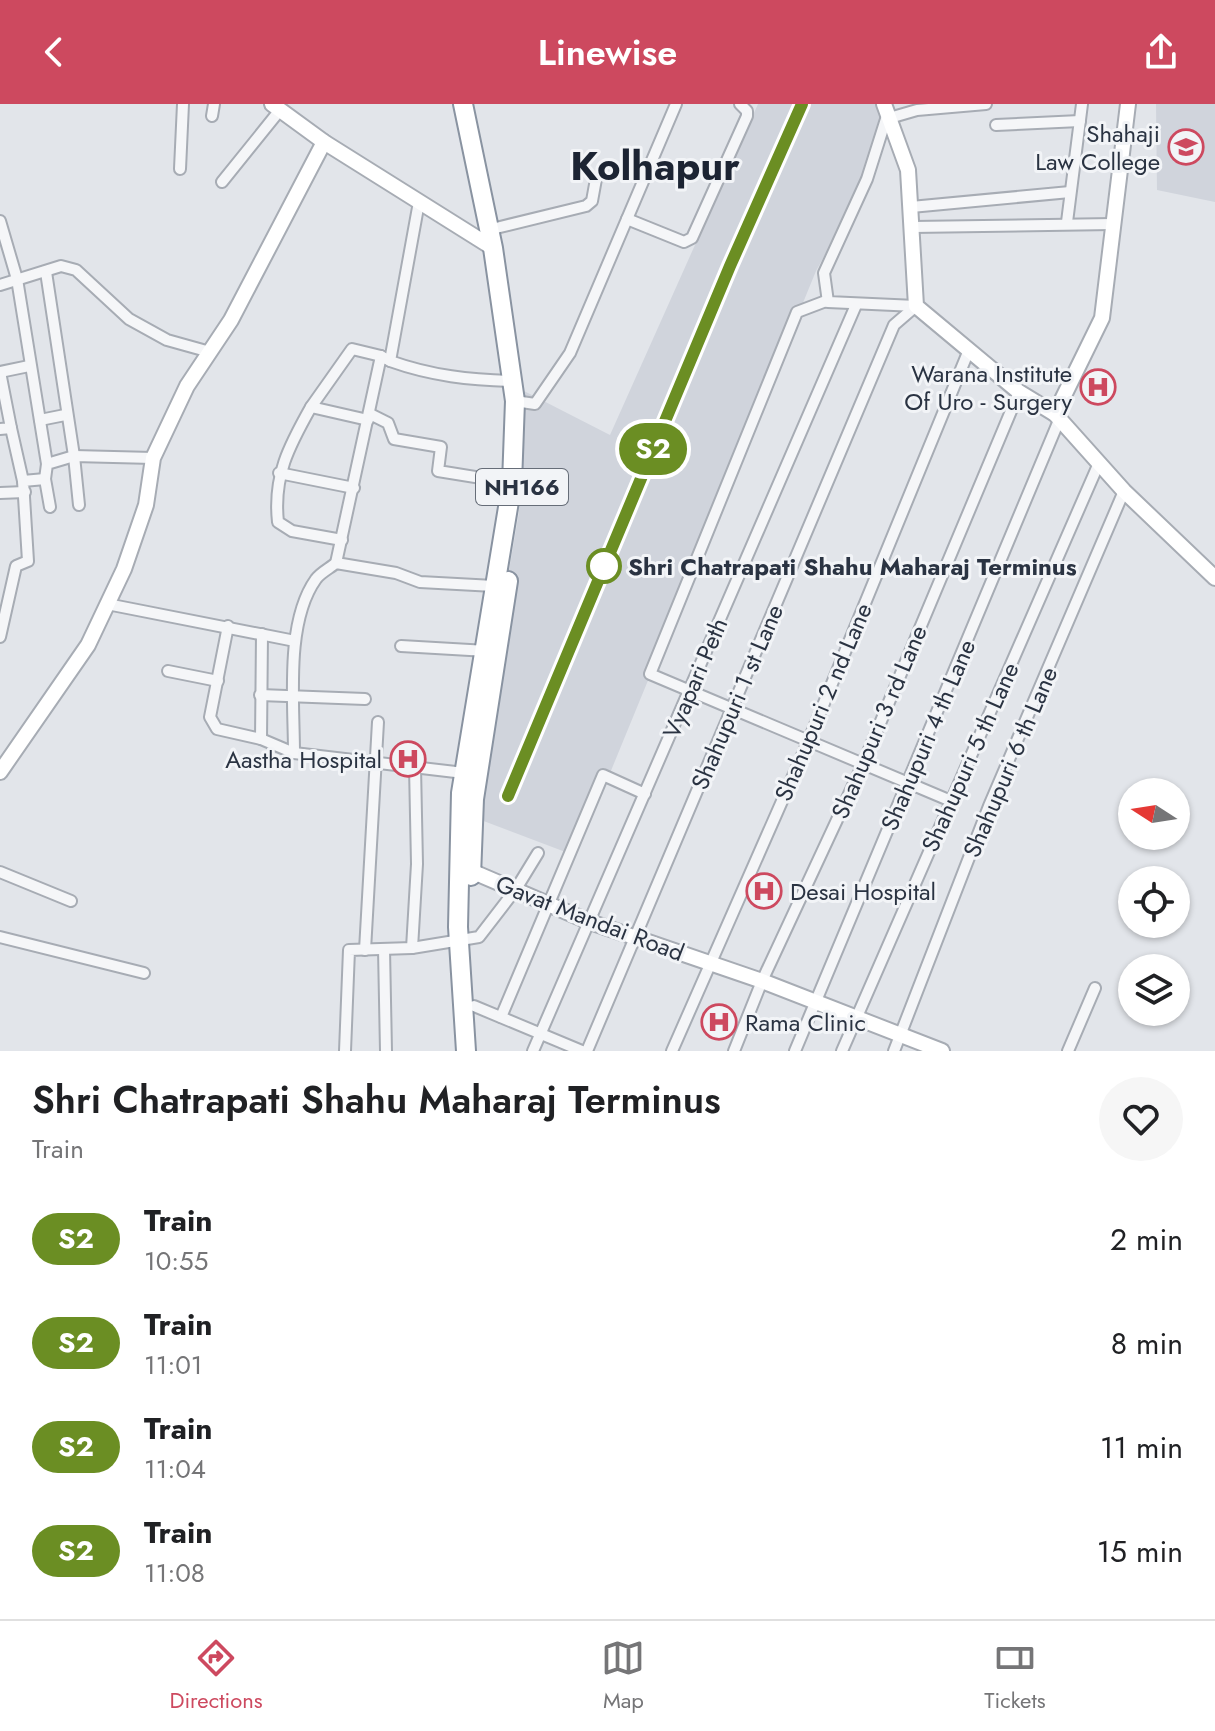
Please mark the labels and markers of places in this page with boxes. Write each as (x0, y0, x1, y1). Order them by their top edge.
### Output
place label: Shahaji Law College (1035, 116, 1160, 179)
school or university icon: Shahaji Law College (1167, 128, 1205, 166)
place label: Warana Institute Of Uro - Surgery (904, 356, 1072, 419)
hospital icon: Warana Institute Of Uro - Surgery (1079, 368, 1117, 406)
marker: Shri Chatrapati Shahu Maharaj Terminus (587, 549, 621, 583)
place label: Shri Chatrapati Shahu Maharaj Terminus (628, 549, 1077, 584)
hospital icon: Aastha Hospital (389, 740, 427, 778)
place label: Aastha Hospital (225, 742, 382, 777)
hospital icon: Desai Hospital (745, 872, 783, 910)
place label: Desai Hospital (790, 874, 936, 909)
hospital icon: Rama Clinic (700, 1003, 738, 1041)
place label: Rama Clinic (745, 1005, 866, 1040)

